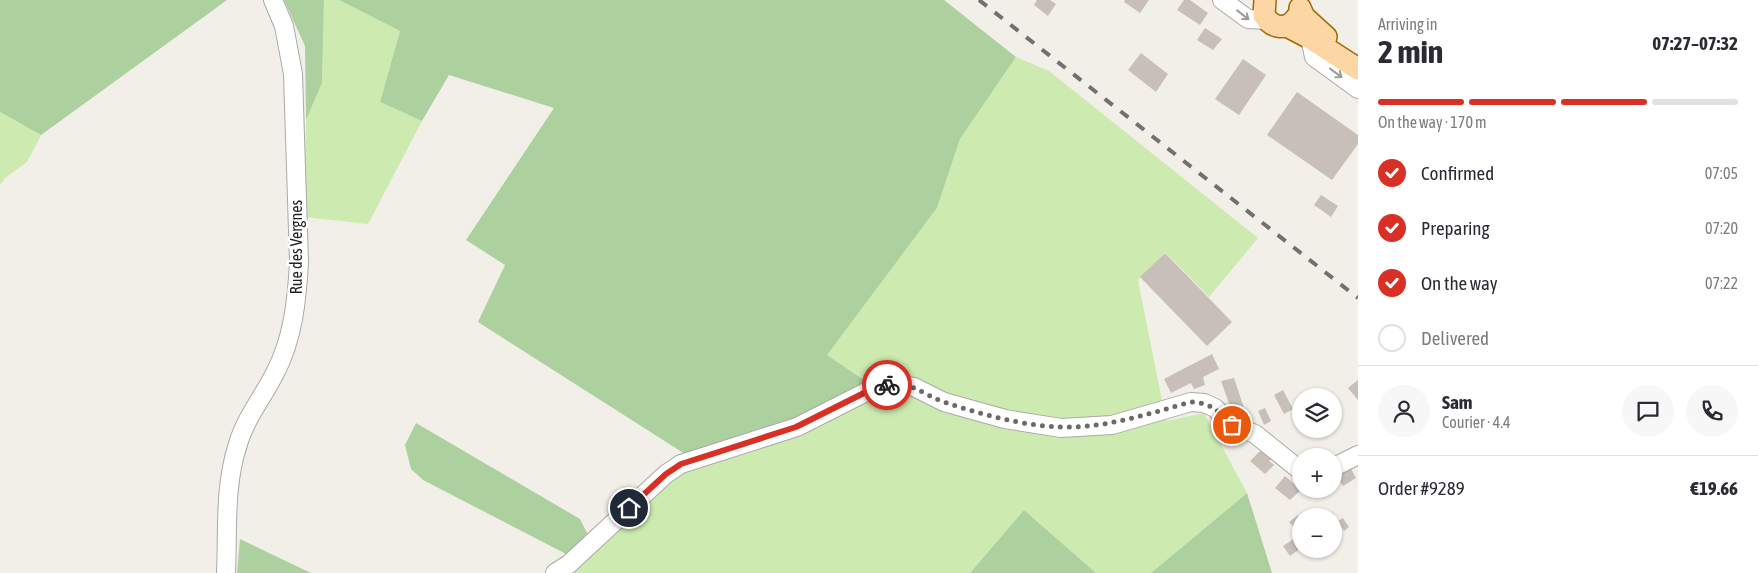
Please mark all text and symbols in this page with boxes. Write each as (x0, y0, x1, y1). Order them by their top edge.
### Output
one-way arrow (1236, 9, 1249, 20)
text: Arriving in (1378, 15, 1438, 33)
text: 07:27–07:32 (1652, 32, 1738, 54)
text: 2 min (1378, 33, 1443, 70)
one-way arrow (1329, 68, 1343, 78)
text: On the way · 170 m (1378, 113, 1487, 131)
icon: check (1378, 159, 1406, 187)
text: Confirmed (1421, 162, 1494, 184)
text: 07:05 (1705, 164, 1738, 182)
street label: Rue des Vergnes (287, 200, 306, 294)
icon: check (1378, 214, 1406, 242)
text: Preparing (1421, 217, 1490, 239)
text: 07:20 (1705, 219, 1738, 237)
icon: check (1378, 269, 1406, 297)
text: On the way (1421, 272, 1498, 294)
text: 07:22 (1705, 274, 1738, 292)
text: Delivered (1421, 327, 1489, 349)
courier (862, 360, 912, 410)
icon: bike (873, 371, 901, 399)
button: person (1378, 385, 1430, 437)
button: chat (1622, 385, 1674, 437)
button: phone (1686, 385, 1738, 437)
map controls (1292, 388, 1342, 558)
button: layers (1292, 388, 1342, 438)
text: Sam (1442, 391, 1473, 413)
pin (1211, 404, 1253, 446)
icon: bag (1218, 411, 1246, 439)
text: Courier · 4.4 (1442, 413, 1511, 431)
button: + (1292, 448, 1342, 498)
text: Order #9289 (1378, 477, 1465, 499)
text: €19.66 (1690, 477, 1738, 499)
pin (608, 487, 650, 529)
icon: home (615, 494, 643, 522)
button: − (1292, 508, 1342, 558)

